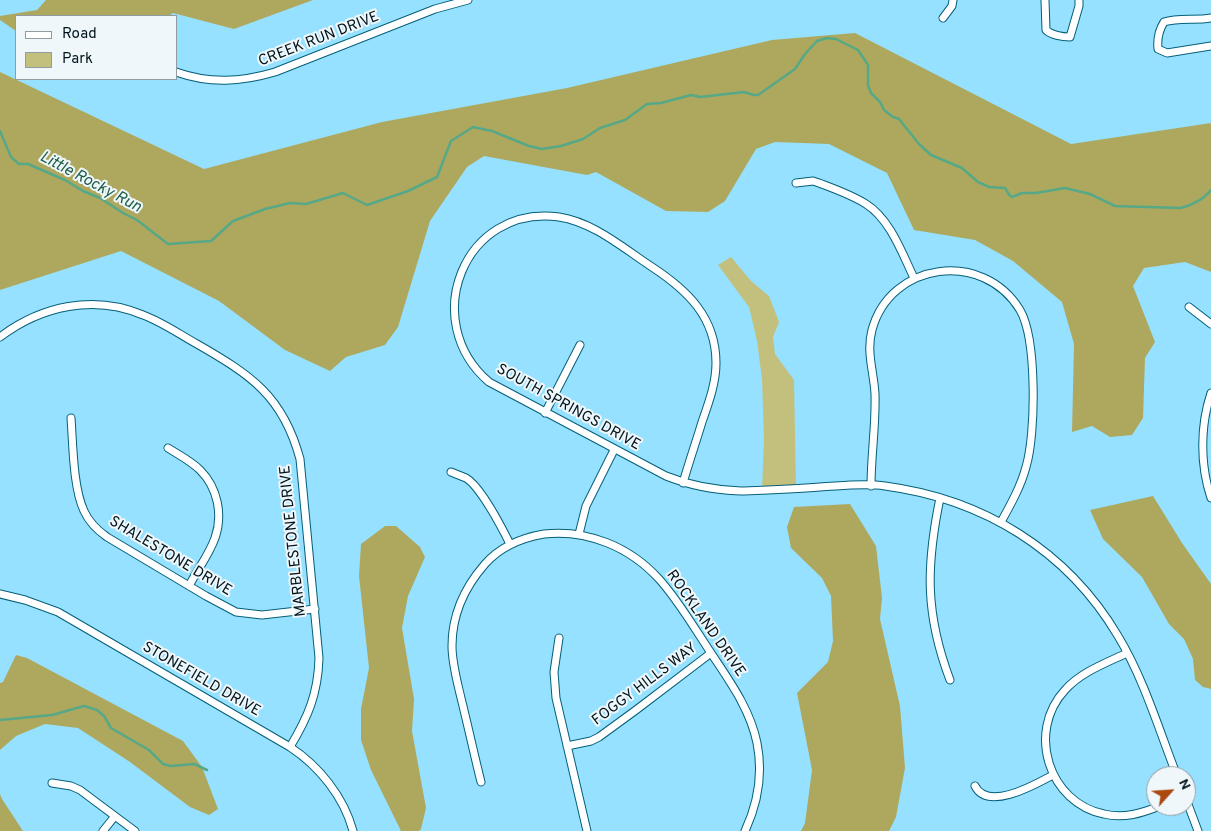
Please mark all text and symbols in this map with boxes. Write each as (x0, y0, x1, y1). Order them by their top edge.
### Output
street label: CREEK RUN DRIVE (256, 9, 382, 71)
legend (15, 15, 178, 80)
text: Road (62, 25, 97, 44)
text: Park (62, 50, 93, 69)
water label: Little Rocky Run (36, 148, 144, 218)
street label: SOUTH SPRINGS DRIVE (493, 361, 643, 455)
street label: MARBLESTONE DRIVE (277, 464, 311, 618)
street label: SHALESTONE DRIVE (105, 513, 235, 601)
street label: ROCKLAND DRIVE (661, 567, 749, 681)
street label: STONEFIELD DRIVE (139, 639, 263, 721)
street label: FOGGY HILLS WAY (589, 640, 701, 730)
north arrow (1146, 766, 1196, 816)
text: N (1174, 776, 1194, 793)

